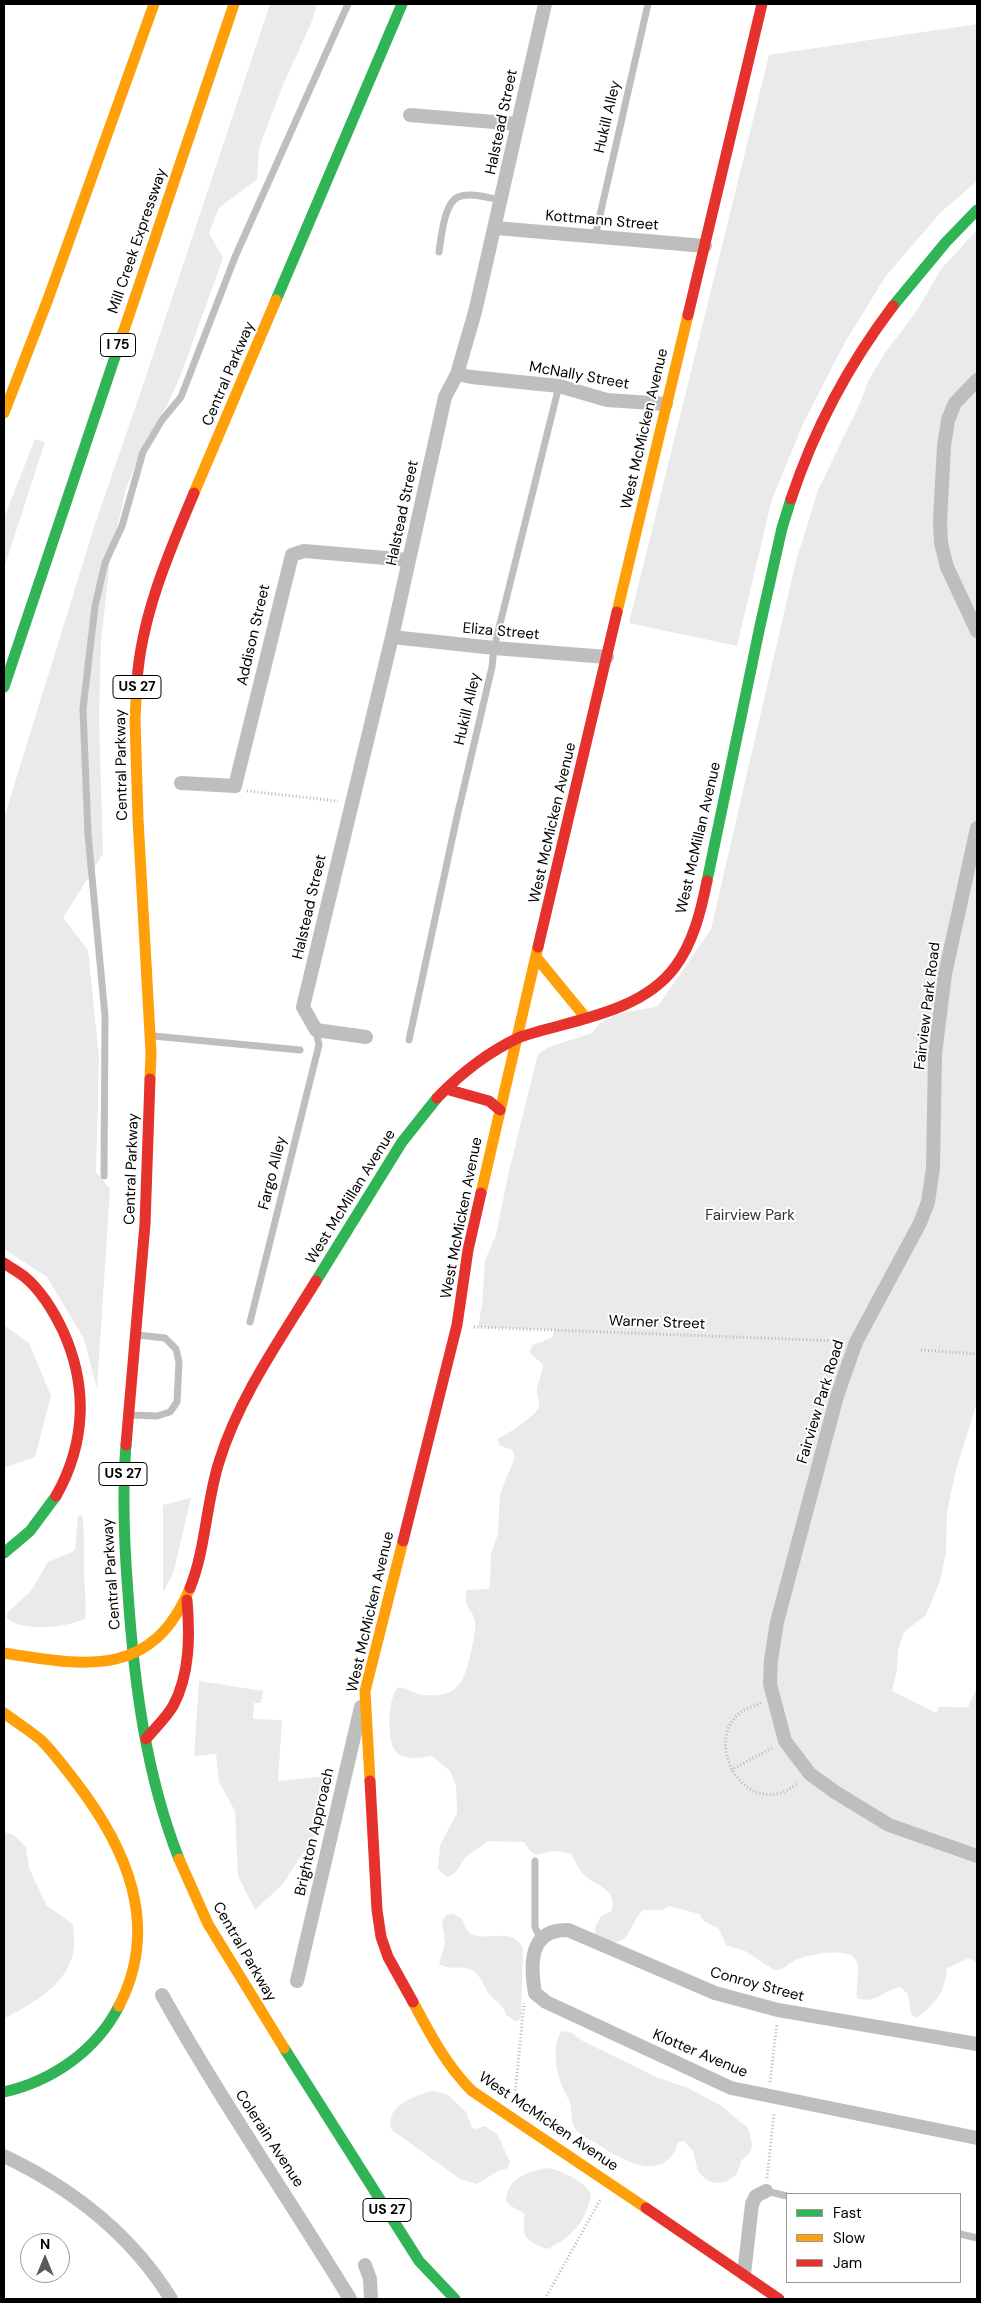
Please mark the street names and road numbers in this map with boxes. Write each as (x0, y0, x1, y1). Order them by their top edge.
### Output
street label: Halstead Street (482, 68, 522, 176)
street label: Hukill Alley (591, 79, 625, 155)
street label: Mill Creek Expressway (105, 166, 171, 316)
street label: Kottmann Street (544, 207, 660, 235)
street label: Central Parkway (199, 319, 259, 429)
road number: I 75 (100, 334, 136, 356)
street label: West McMicken Avenue (618, 347, 672, 511)
street label: McNally Street (528, 358, 630, 394)
street label: Halstead Street (383, 459, 423, 567)
street label: Addison Street (234, 583, 274, 687)
street label: Eliza Street (462, 620, 540, 644)
street label: Hukill Alley (451, 671, 485, 747)
road number: US 27 (113, 676, 161, 699)
street label: Central Parkway (112, 709, 132, 821)
street label: West McMicken Avenue (526, 741, 580, 905)
street label: West McMillan Avenue (673, 760, 725, 916)
street label: Halstead Street (289, 853, 331, 961)
street label: Fairview Park Road (911, 941, 945, 1071)
street label: Central Parkway (121, 1113, 143, 1225)
street label: West McMillan Avenue (302, 1126, 400, 1268)
street label: Fargo Alley (255, 1134, 291, 1212)
street label: West McMicken Avenue (437, 1136, 487, 1300)
street label: Warner Street (608, 1312, 706, 1334)
street label: Fairview Park Road (794, 1338, 848, 1466)
road number: US 27 (99, 1462, 147, 1486)
street label: Central Parkway (99, 1518, 125, 1630)
street label: West McMicken Avenue (344, 1530, 398, 1694)
street label: Brighton Approach (292, 1766, 338, 1898)
street label: Central Parkway (208, 1899, 280, 2005)
street label: Conroy Street (708, 1964, 806, 2006)
street label: Klotter Avenue (650, 2026, 750, 2082)
street label: West McMicken Avenue (475, 2069, 621, 2175)
street label: Colerain Avenue (231, 2087, 307, 2191)
road number: US 27 (363, 2198, 411, 2222)

